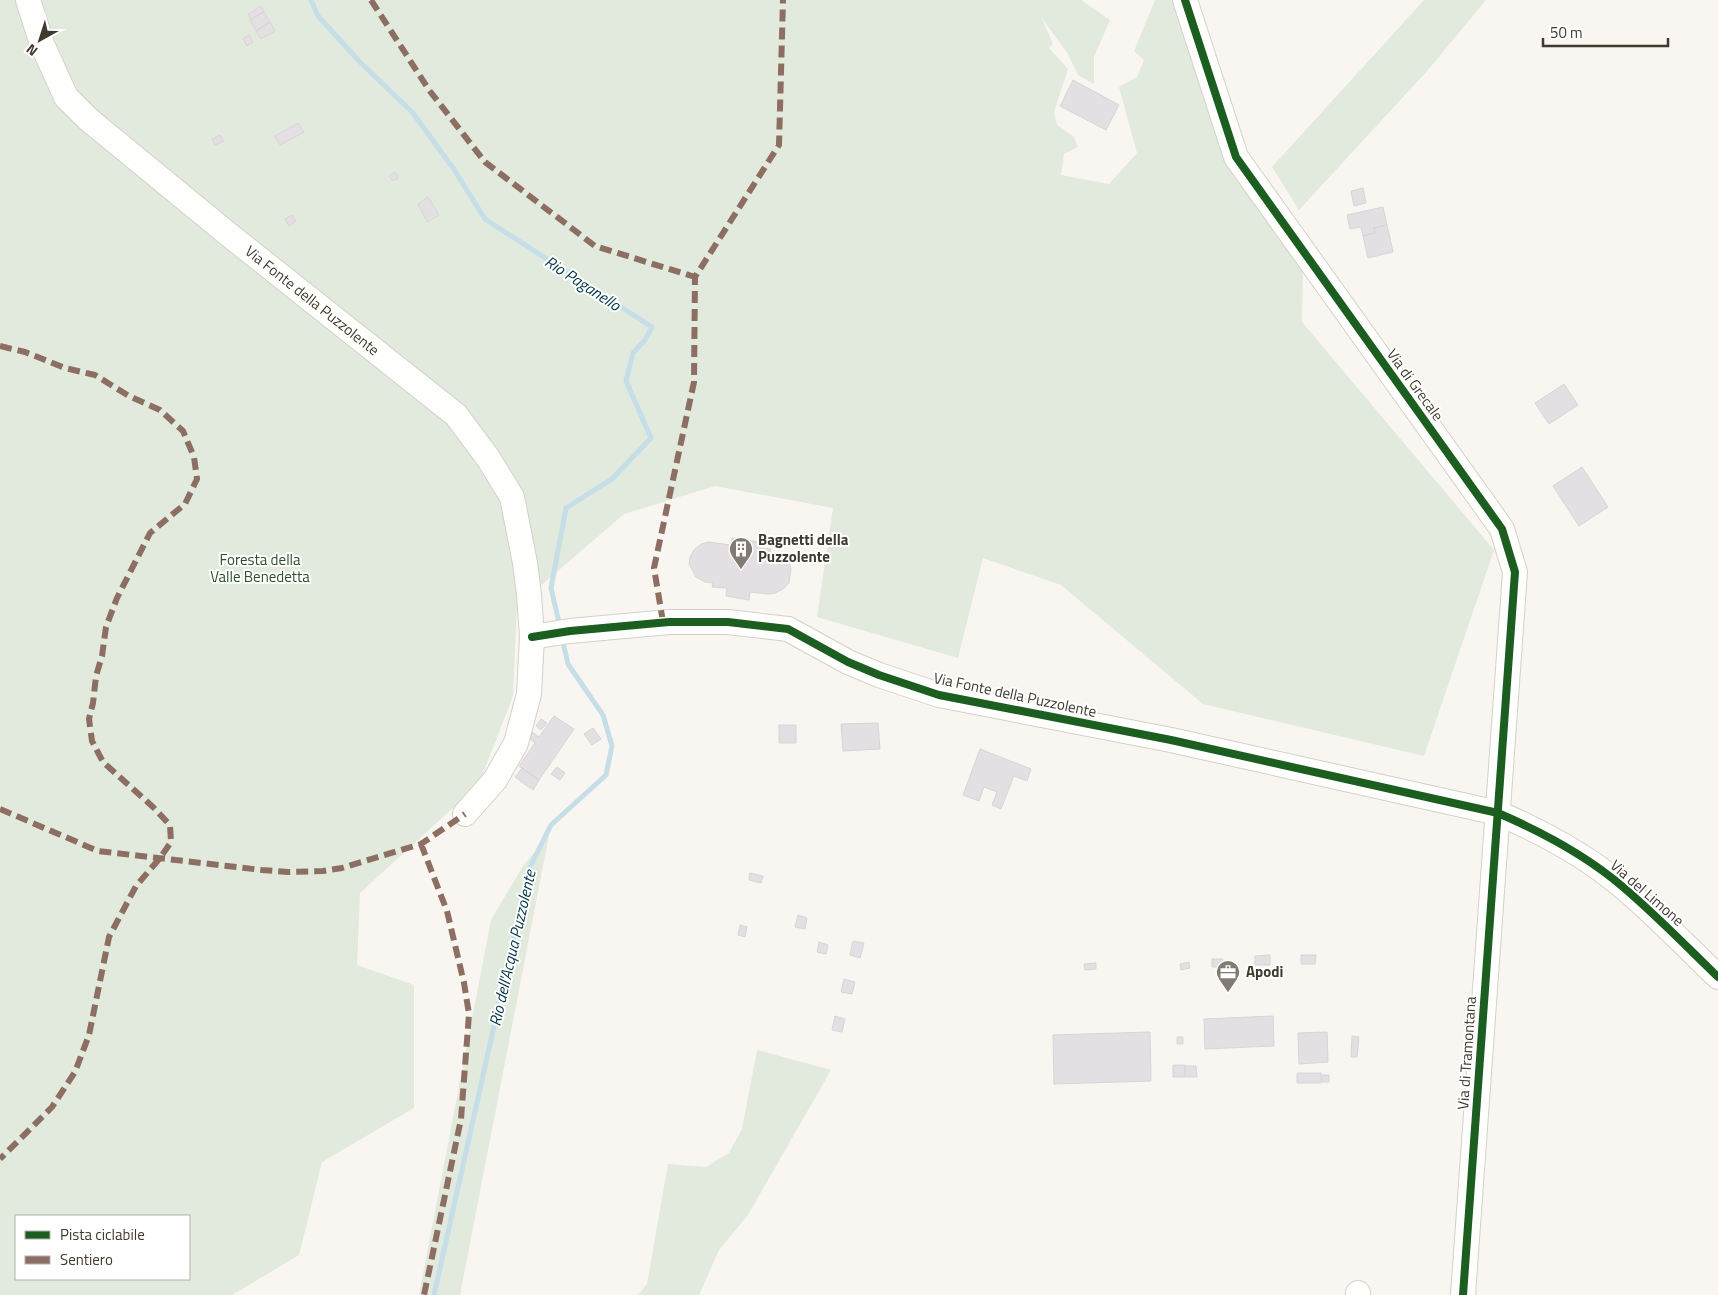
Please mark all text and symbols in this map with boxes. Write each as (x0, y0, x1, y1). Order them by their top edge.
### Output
north arrow (15, 15, 65, 65)
scale bar (1543, 15, 1668, 47)
text: 50 m (1550, 21, 1583, 44)
text: N (21, 39, 42, 62)
street label: Via Fonte della Puzzolente (240, 240, 385, 361)
water label: Rio Paganello (540, 249, 627, 317)
street label: Via di Grecale (1381, 344, 1449, 426)
place label: Bagnetti della Puzzolente (758, 528, 849, 568)
building icon: Bagnetti della Puzzolente (728, 536, 754, 570)
park label: Foresta della Valle Benedetta (210, 548, 310, 588)
street label: Via Fonte della Puzzolente (931, 666, 1099, 723)
street label: Via del Limone (1605, 854, 1689, 931)
water label: Rio dell'Acqua Puzzolente (482, 866, 542, 1028)
office icon: Apodi (1215, 959, 1241, 993)
place label: Apodi (1246, 960, 1283, 983)
street label: Via di Tramontana (1451, 995, 1482, 1110)
legend (15, 1215, 190, 1280)
text: Pista ciclabile (60, 1223, 145, 1246)
text: Sentiero (60, 1248, 113, 1271)

